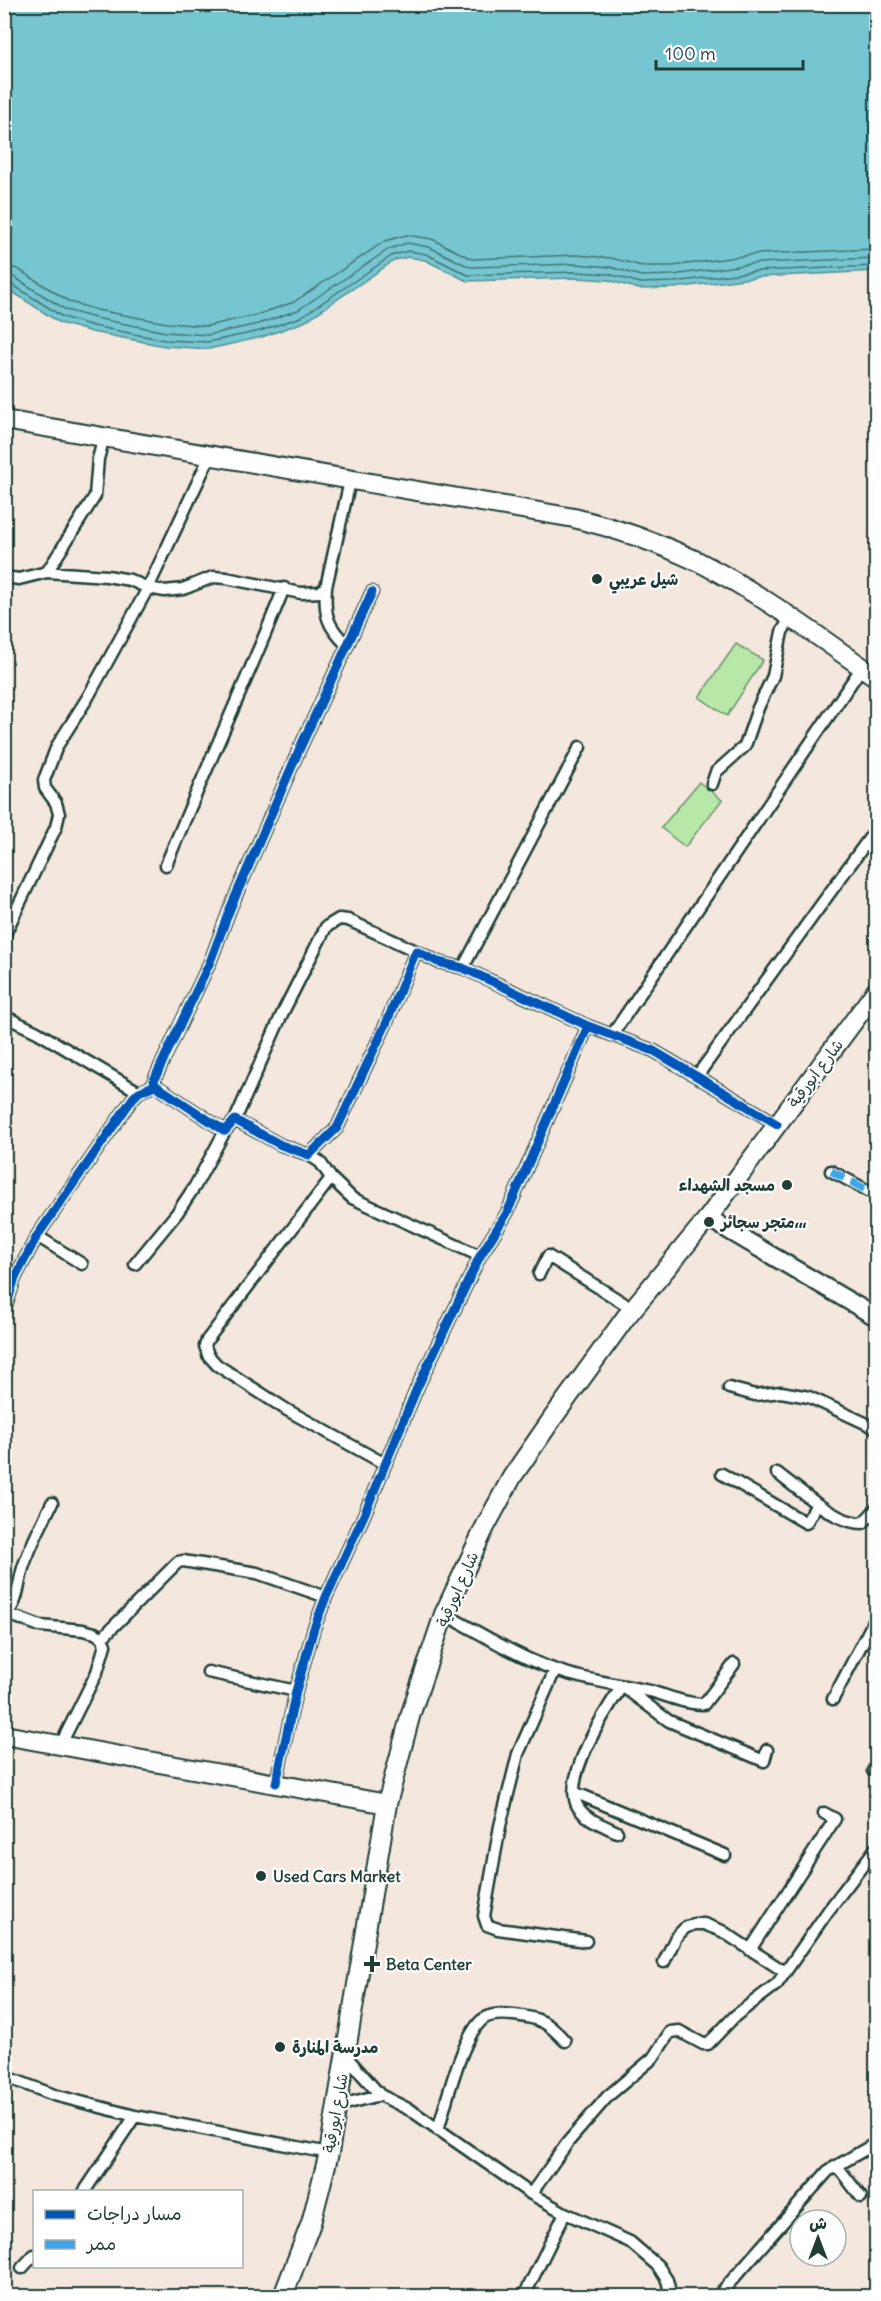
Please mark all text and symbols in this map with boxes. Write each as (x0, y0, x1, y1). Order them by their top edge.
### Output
scale bar (656, 33, 803, 71)
text: 100 m (665, 42, 716, 65)
place label: شيل عريبي (609, 569, 678, 594)
marker: شيل عريبي (590, 572, 604, 586)
street label: شارع ابورقية (783, 1035, 849, 1112)
place label: مسجد الشهداء (679, 1175, 775, 1195)
marker: مسجد الشهداء (780, 1178, 794, 1192)
place label: متجر سجائر،،، (719, 1212, 807, 1232)
marker: متجر سجائر،،، (702, 1215, 716, 1229)
street label: شارع ابورقية (432, 1548, 484, 1631)
place label: Used Cars Market (273, 1866, 401, 1886)
marker: Used Cars Market (254, 1869, 268, 1883)
place label: Beta Center (386, 1954, 472, 1974)
marker: Beta Center (363, 1955, 381, 1973)
place label: مدرسة المنارة (292, 2037, 378, 2057)
marker: مدرسة المنارة (273, 2040, 287, 2054)
street label: شارع ابورقية (318, 2072, 354, 2155)
legend (33, 2190, 243, 2268)
text: مسار دراجات (87, 2202, 182, 2225)
north arrow (788, 2208, 848, 2268)
text: ش (809, 2213, 827, 2233)
text: ممر (85, 2232, 116, 2255)

